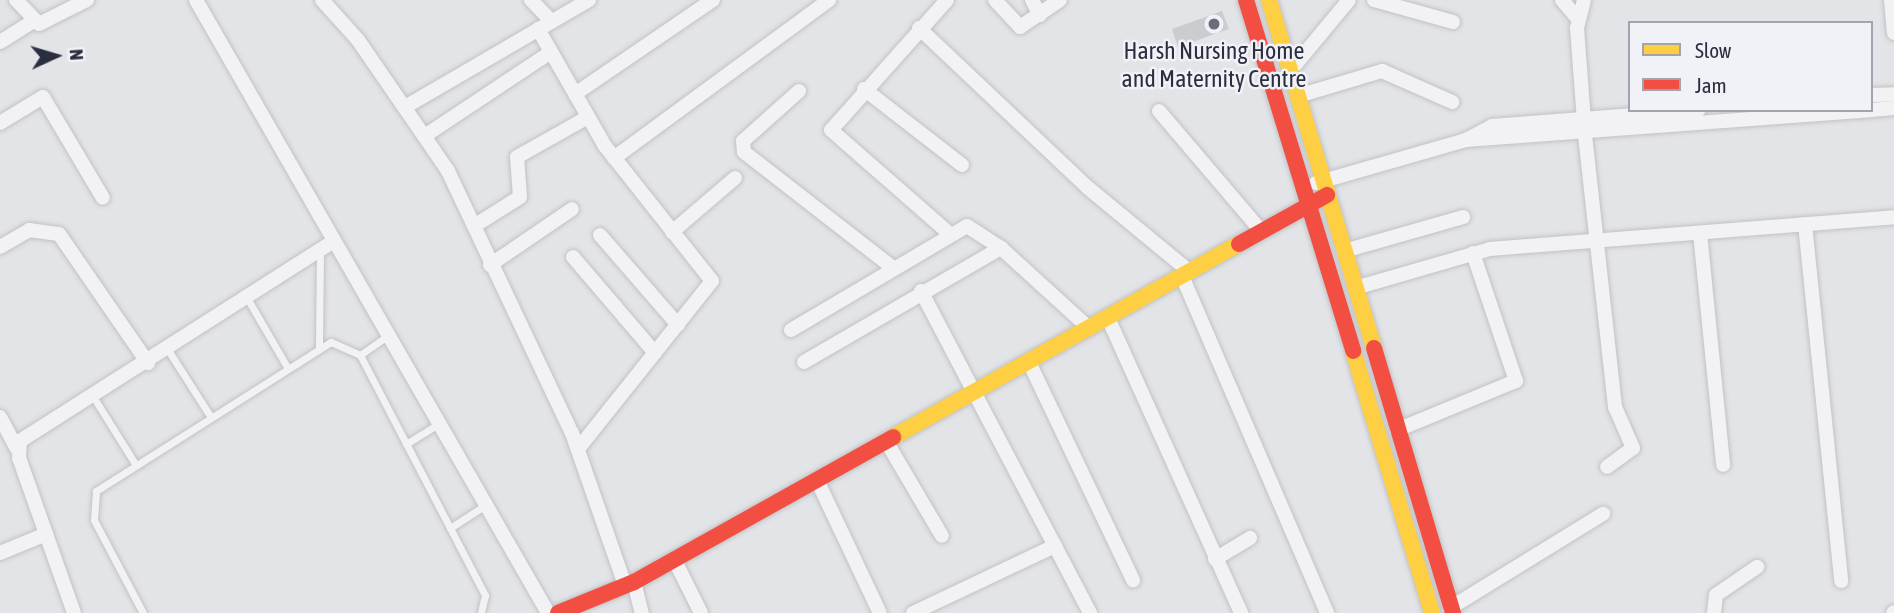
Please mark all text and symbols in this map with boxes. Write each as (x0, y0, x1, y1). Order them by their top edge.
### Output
marker: Harsh Nursing Home and Maternity Centre (1204, 14, 1224, 34)
north arrow (21, 21, 91, 91)
legend (1628, 21, 1873, 112)
place label: Harsh Nursing Home and Maternity Centre (1122, 37, 1306, 93)
text: Slow (1695, 38, 1731, 62)
text: N (66, 48, 88, 61)
text: Jam (1695, 73, 1727, 97)

